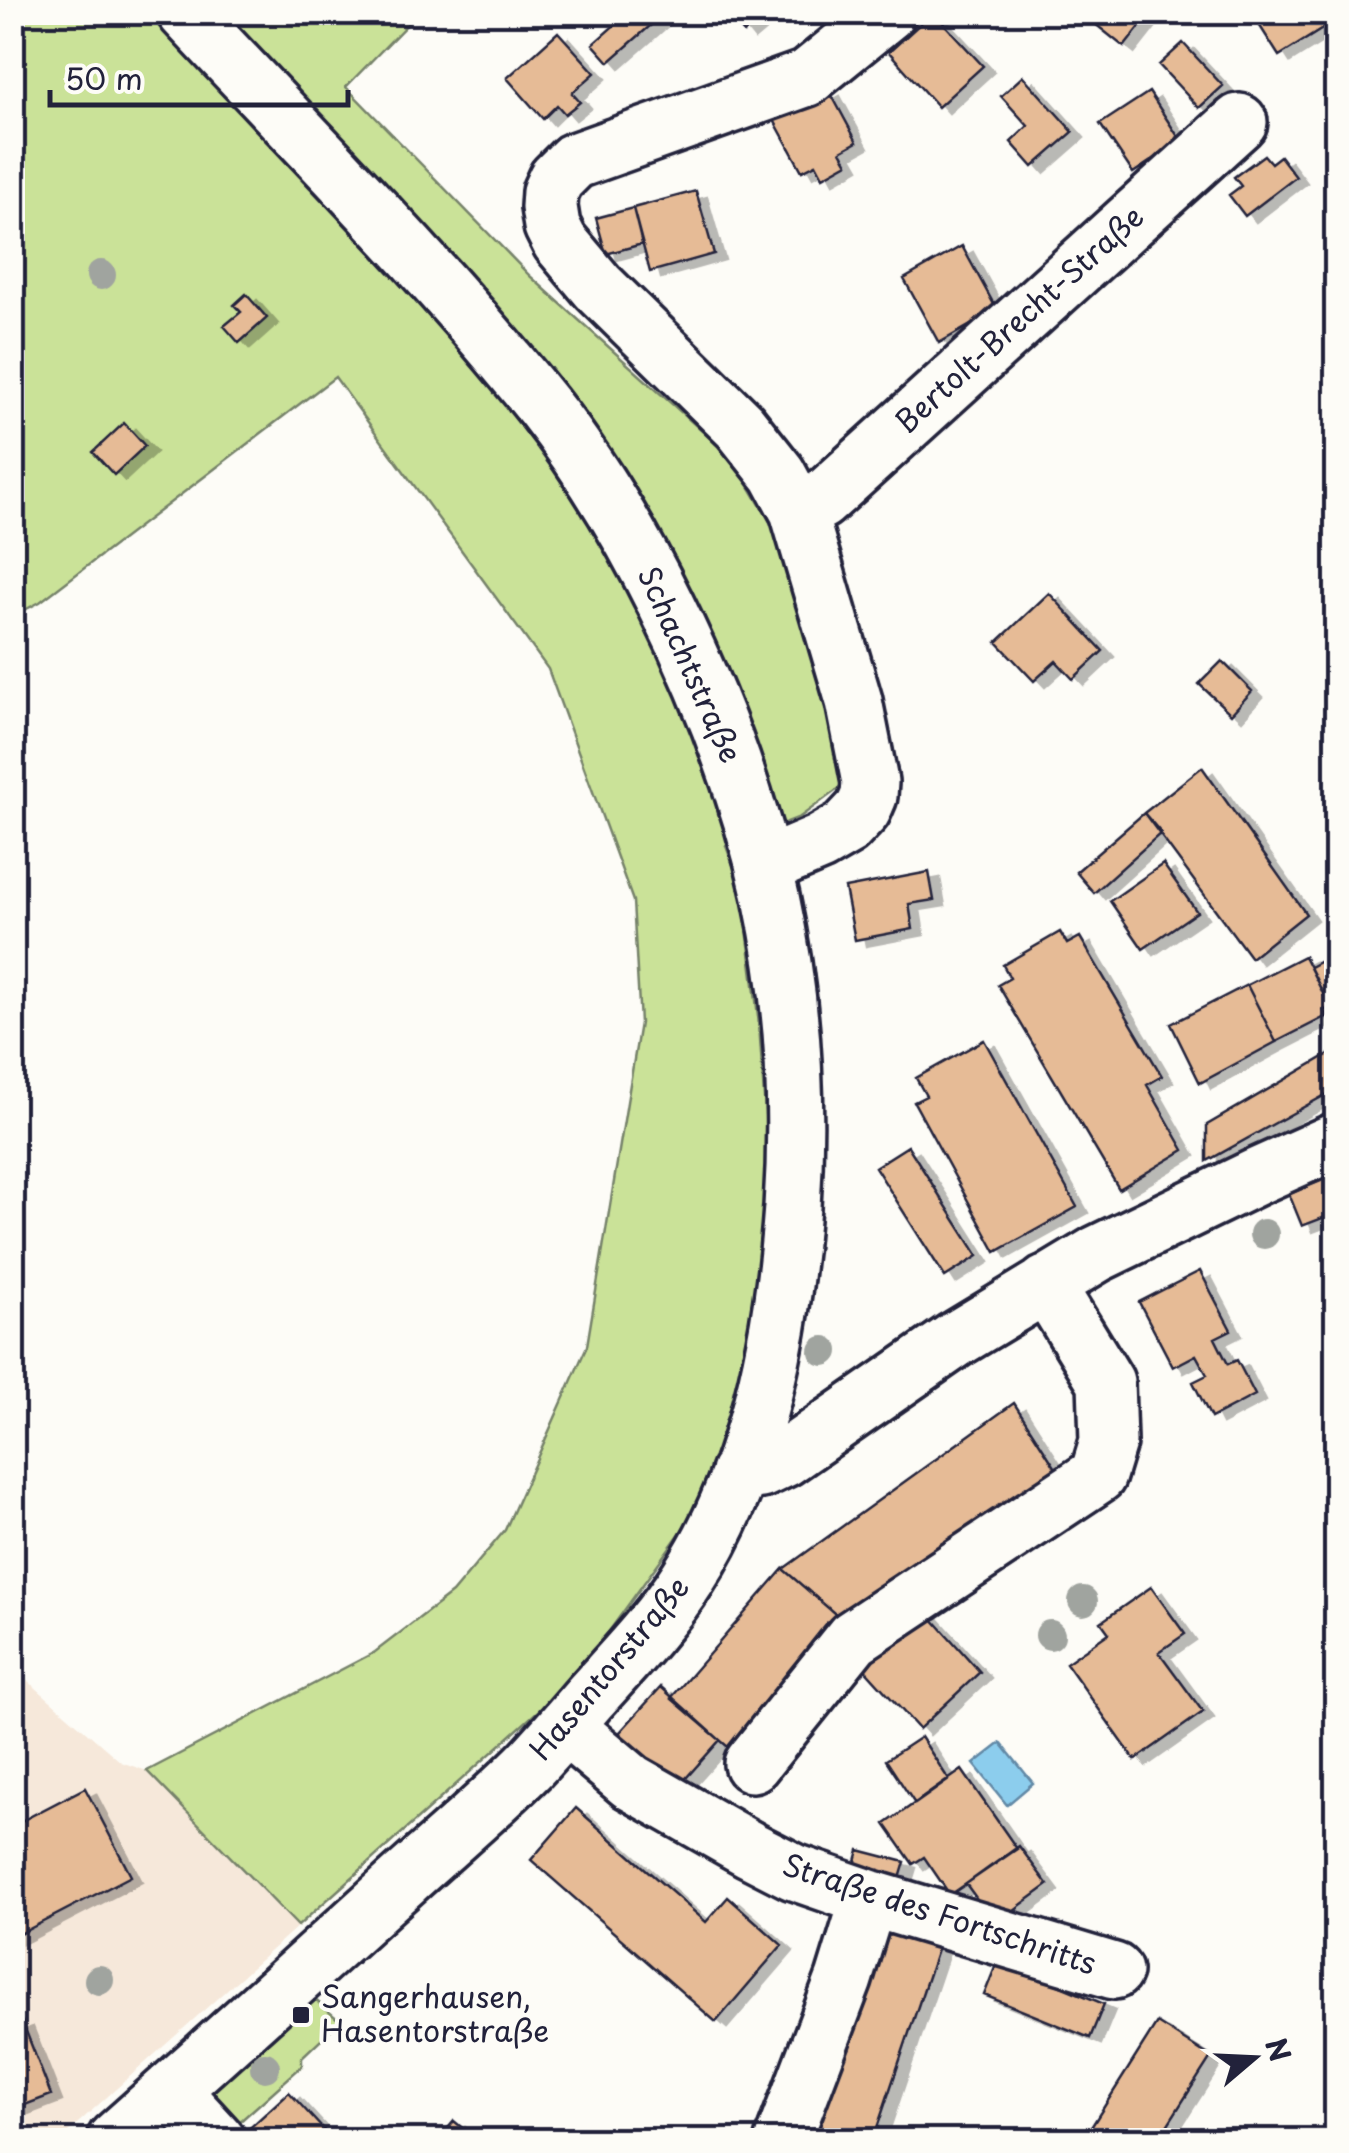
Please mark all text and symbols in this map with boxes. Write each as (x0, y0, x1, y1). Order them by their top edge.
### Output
scale bar (50, 45, 348, 107)
text: 50 m (65, 55, 143, 100)
street label: Bertolt-Brecht-Straße (884, 194, 1153, 442)
street label: Schachtstraße (628, 558, 755, 769)
street label: Hasentorstraße (517, 1565, 699, 1769)
street label: Straße des Fortschritts (777, 1841, 1102, 1985)
place label: Sangerhausen, Hasentorstraße (321, 1973, 549, 2052)
marker: Sangerhausen, Hasentorstraße (290, 2004, 312, 2026)
north arrow (1204, 2008, 1304, 2108)
text: N (1255, 2032, 1303, 2067)

